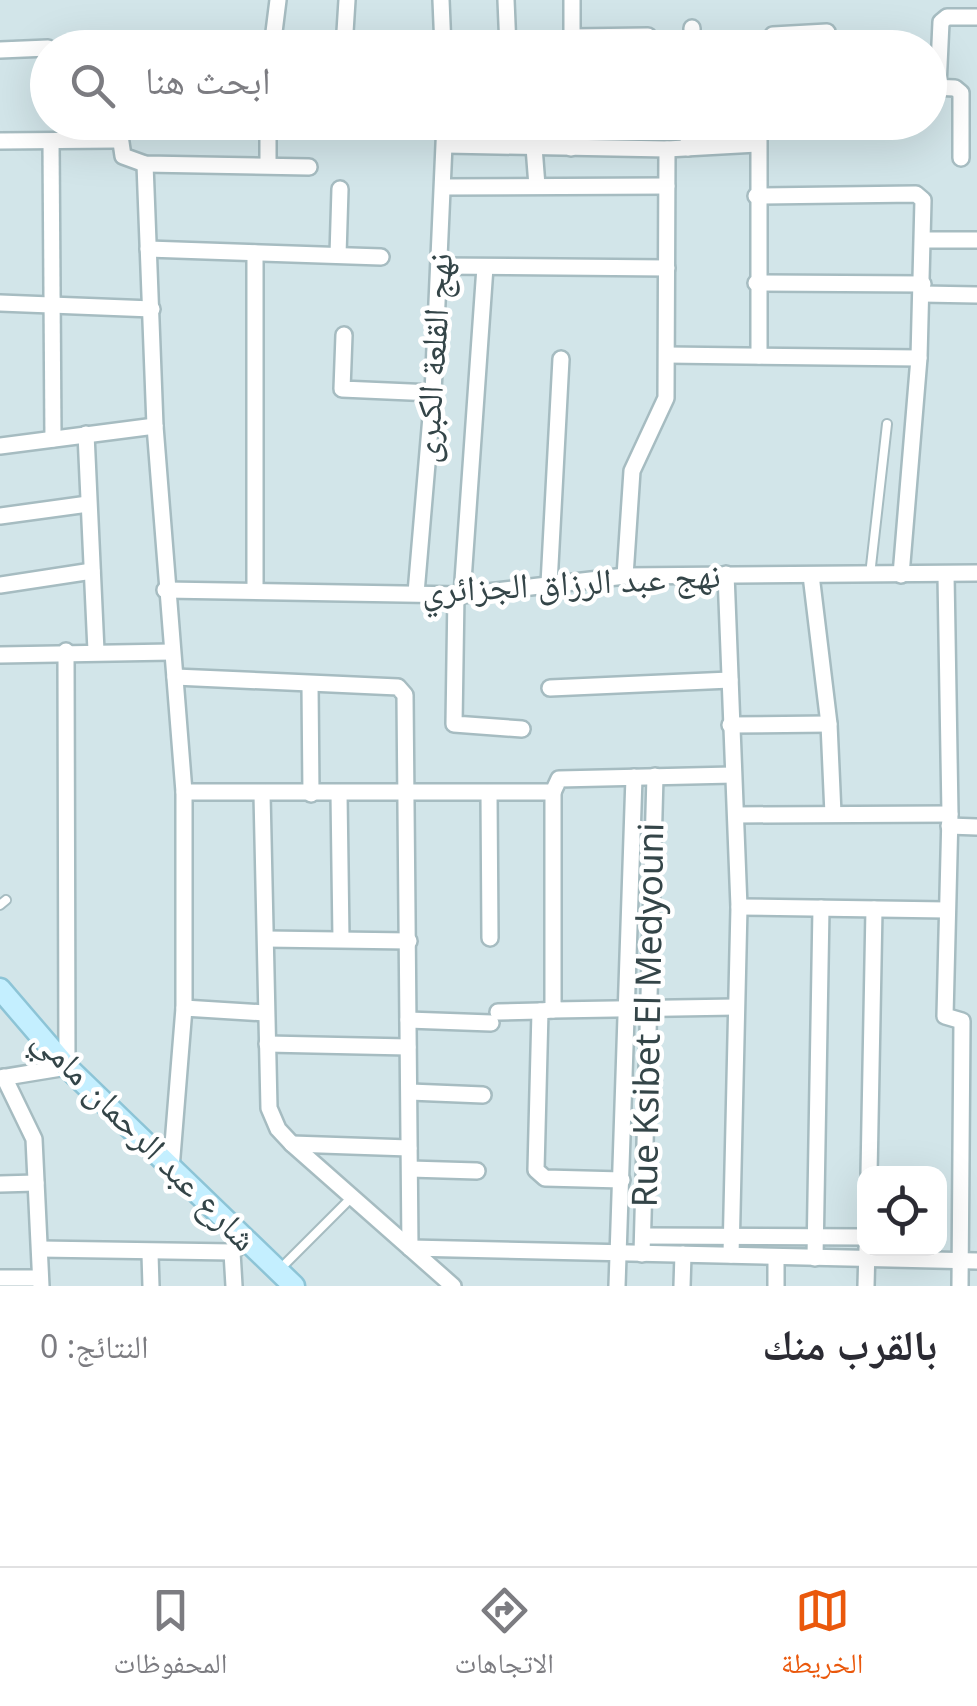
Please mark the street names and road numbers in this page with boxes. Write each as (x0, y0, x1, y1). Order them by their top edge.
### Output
street label: نهج القلعة الكبرى (401, 251, 462, 465)
street label: نهج عبد الرزاق الجزائري (420, 550, 722, 619)
street label: Rue Ksibet El Medyouni (620, 822, 673, 1208)
street label: شارع عبد الرحمان مامي (20, 1016, 268, 1264)

